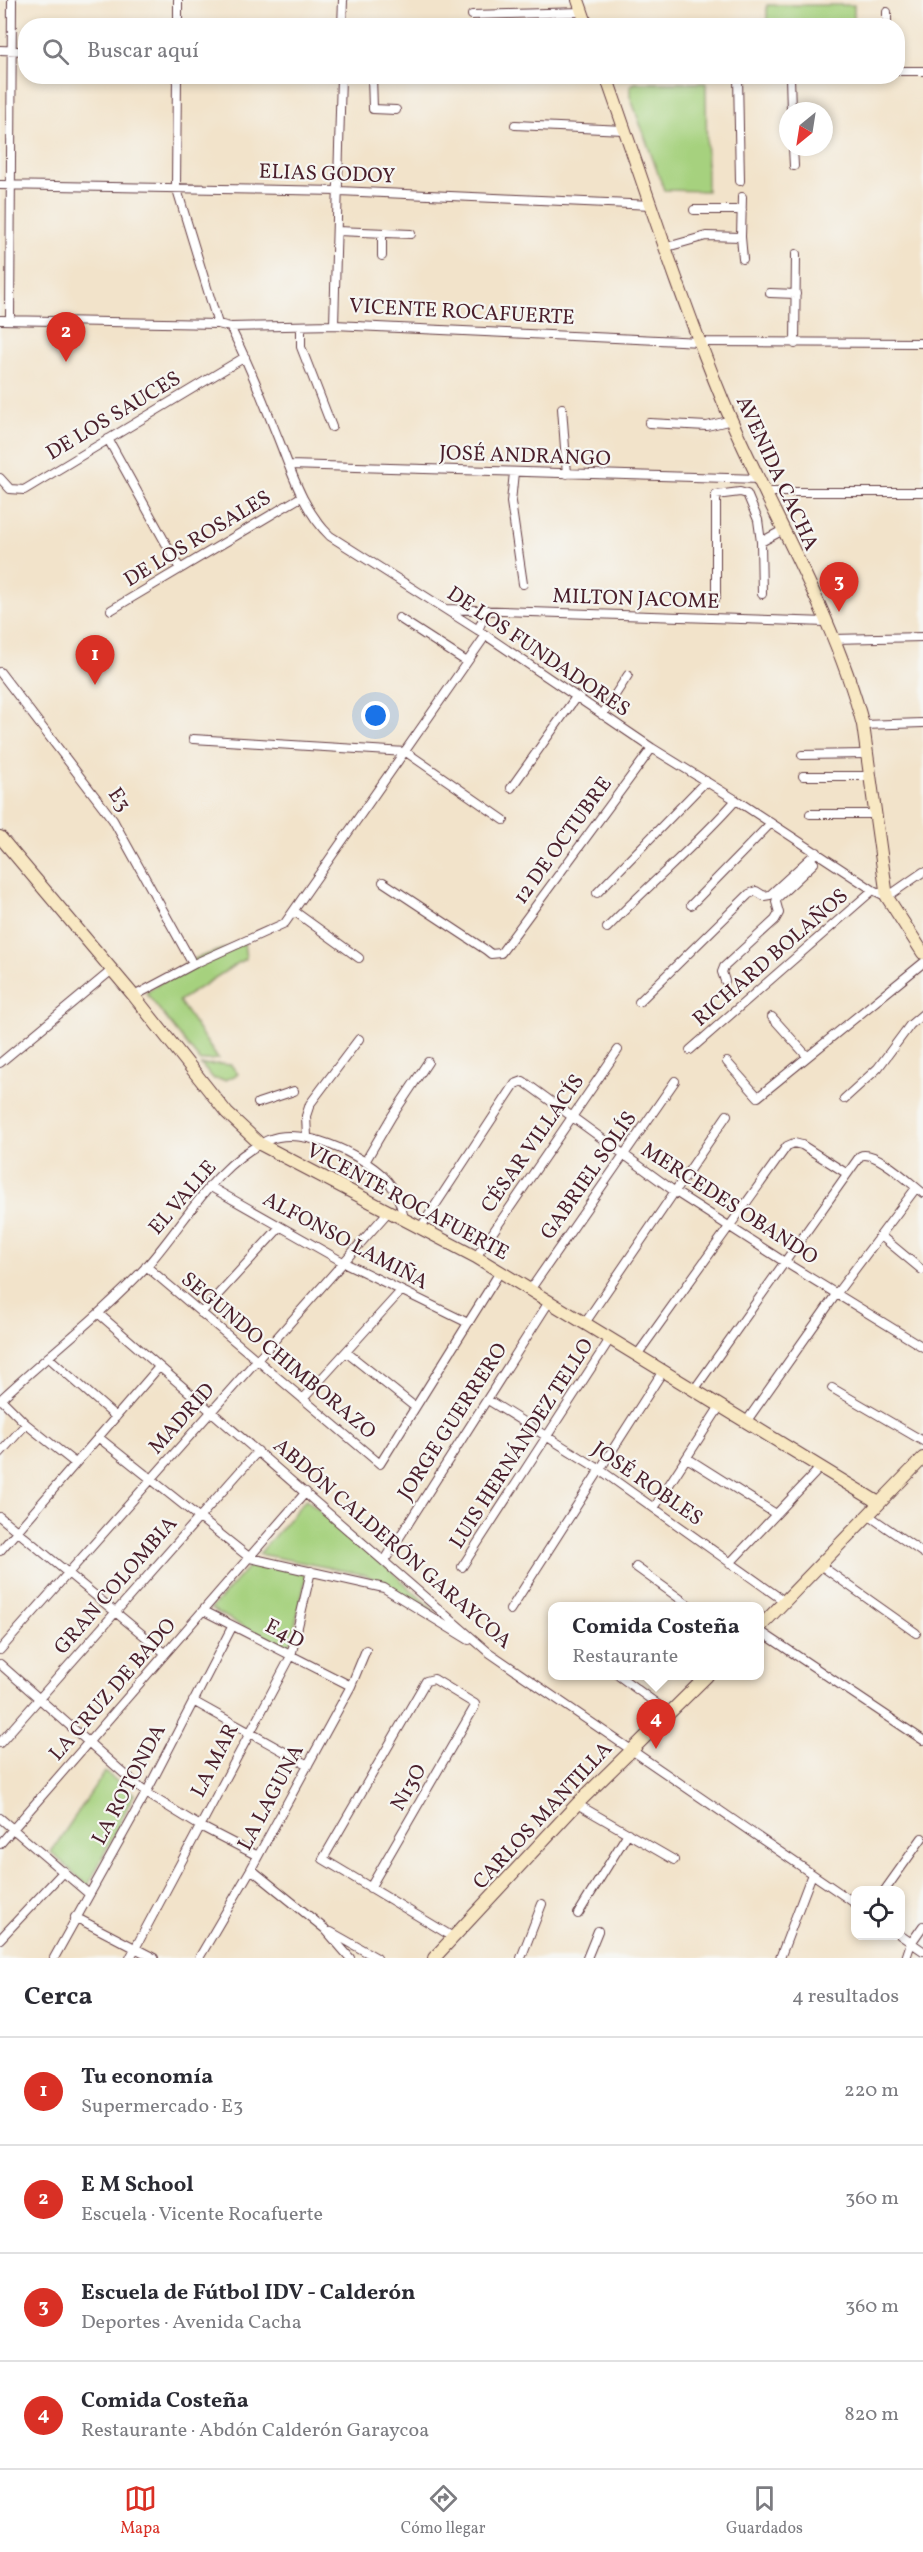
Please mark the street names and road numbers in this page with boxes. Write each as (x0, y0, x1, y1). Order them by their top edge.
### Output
street label: ELIAS GODOY (258, 158, 396, 191)
street label: VICENTE ROCAFUERTE (348, 292, 576, 333)
street label: DE LOS SAUCES (41, 365, 187, 468)
street label: AVENIDA CACHA (728, 392, 825, 556)
street label: JOSÉ ANDRANGO (439, 439, 611, 474)
street label: DE LOS ROSALES (119, 484, 277, 595)
street label: DE LOS FUNDADORES (441, 580, 636, 725)
street label: MILTON JACOME (552, 582, 720, 617)
street label: 12 DE OCTUBRE (507, 771, 619, 911)
street label: E3 (100, 782, 137, 818)
street label: RICHARD BOLAÑOS (687, 882, 855, 1034)
street label: CÉSAR VILLACÍS (475, 1069, 592, 1219)
street label: GABRIEL SOLÍS (534, 1106, 644, 1246)
street label: VICENTE ROCAFUERTE (301, 1136, 514, 1268)
street label: MERCEDES OBANDO (635, 1136, 823, 1272)
street label: EL VALLE (143, 1154, 224, 1242)
street label: ALFONSO LAMIÑA (257, 1185, 433, 1297)
street label: SEGUNDO CHIMBORAZO (174, 1266, 382, 1447)
street label: LUIS HERNÁNDEZ TELLO (443, 1333, 601, 1555)
street label: JORGE GUERRERO (392, 1338, 515, 1506)
street label: MADRID (142, 1377, 222, 1461)
street label: ABDÓN CALDERÓN GARAYCOA (266, 1432, 518, 1656)
street label: JOSÉ ROBLES (586, 1435, 708, 1533)
street label: GRAN COLOMBIA (48, 1510, 185, 1661)
street label: LA CRUZ DE BADO (43, 1612, 183, 1768)
street label: E4D (260, 1612, 309, 1656)
street label: LA ROTONDA (85, 1719, 173, 1850)
street label: LA MAR (184, 1719, 246, 1803)
street label: CARLOS MANTILLA (467, 1736, 620, 1896)
street label: LA LAGUNA (231, 1739, 312, 1856)
street label: N13O (384, 1759, 434, 1817)

